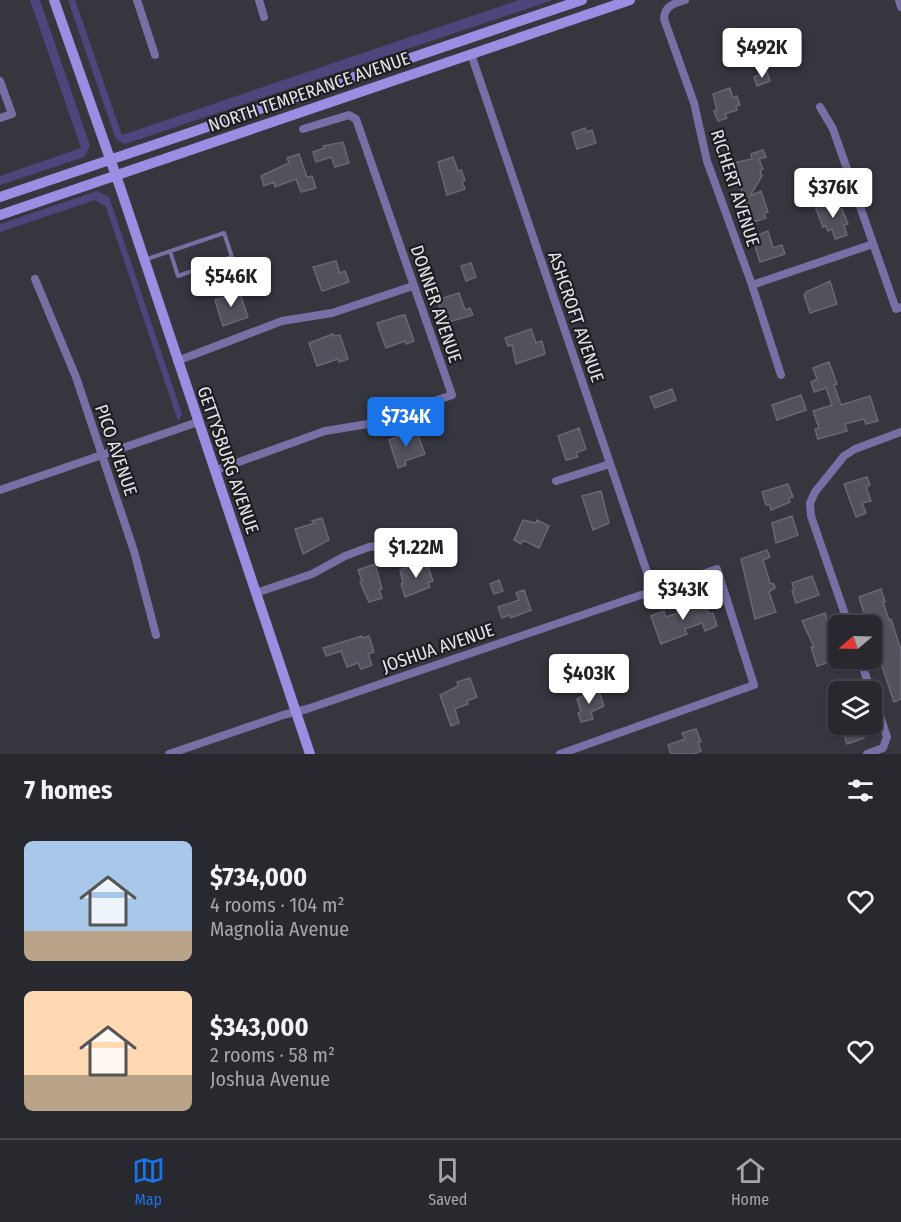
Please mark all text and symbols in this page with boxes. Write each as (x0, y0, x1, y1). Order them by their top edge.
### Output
pin: $492K (720, 28, 804, 79)
text: $492K (737, 35, 787, 59)
street label: NORTH TEMPERANCE AVENUE (205, 47, 413, 137)
street label: RICHERT AVENUE (706, 127, 764, 249)
pin: $376K (791, 168, 875, 219)
text: $376K (808, 175, 858, 199)
street label: DONNER AVENUE (406, 242, 466, 366)
street label: ASHCROFT AVENUE (543, 249, 609, 385)
pin: $546K (189, 257, 273, 308)
text: $546K (205, 264, 257, 288)
street label: GETTYSBURG AVENUE (192, 383, 264, 537)
pin: $734K (364, 397, 448, 448)
street label: PICO AVENUE (90, 401, 142, 499)
text: $734K (381, 404, 431, 428)
pin: $1.22M (367, 528, 465, 579)
text: $1.22M (388, 535, 444, 559)
pin: $343K (641, 570, 725, 621)
text: $343K (658, 577, 708, 601)
north arrow (828, 615, 882, 669)
map controls (828, 615, 882, 735)
street label: JOSHUA AVENUE (379, 619, 497, 677)
pin: $403K (547, 654, 631, 705)
text: $403K (563, 661, 615, 685)
button: layers (828, 681, 882, 735)
icon: filters (844, 774, 877, 807)
text: 7 homes (24, 775, 112, 806)
text: $734,000 (210, 862, 307, 893)
icon: home (72, 865, 144, 937)
icon: heart (844, 885, 877, 918)
text: 4 rooms · 104 m² (210, 893, 345, 917)
text: Magnolia Avenue (210, 917, 349, 941)
text: $343,000 (210, 1012, 309, 1043)
icon: home (72, 1015, 144, 1087)
icon: heart (844, 1035, 877, 1068)
text: 2 rooms · 58 m² (210, 1043, 335, 1067)
text: Joshua Avenue (210, 1067, 330, 1091)
tab: Map (132, 1154, 165, 1209)
tab: Saved (428, 1154, 467, 1209)
tab: Home (731, 1154, 769, 1209)

